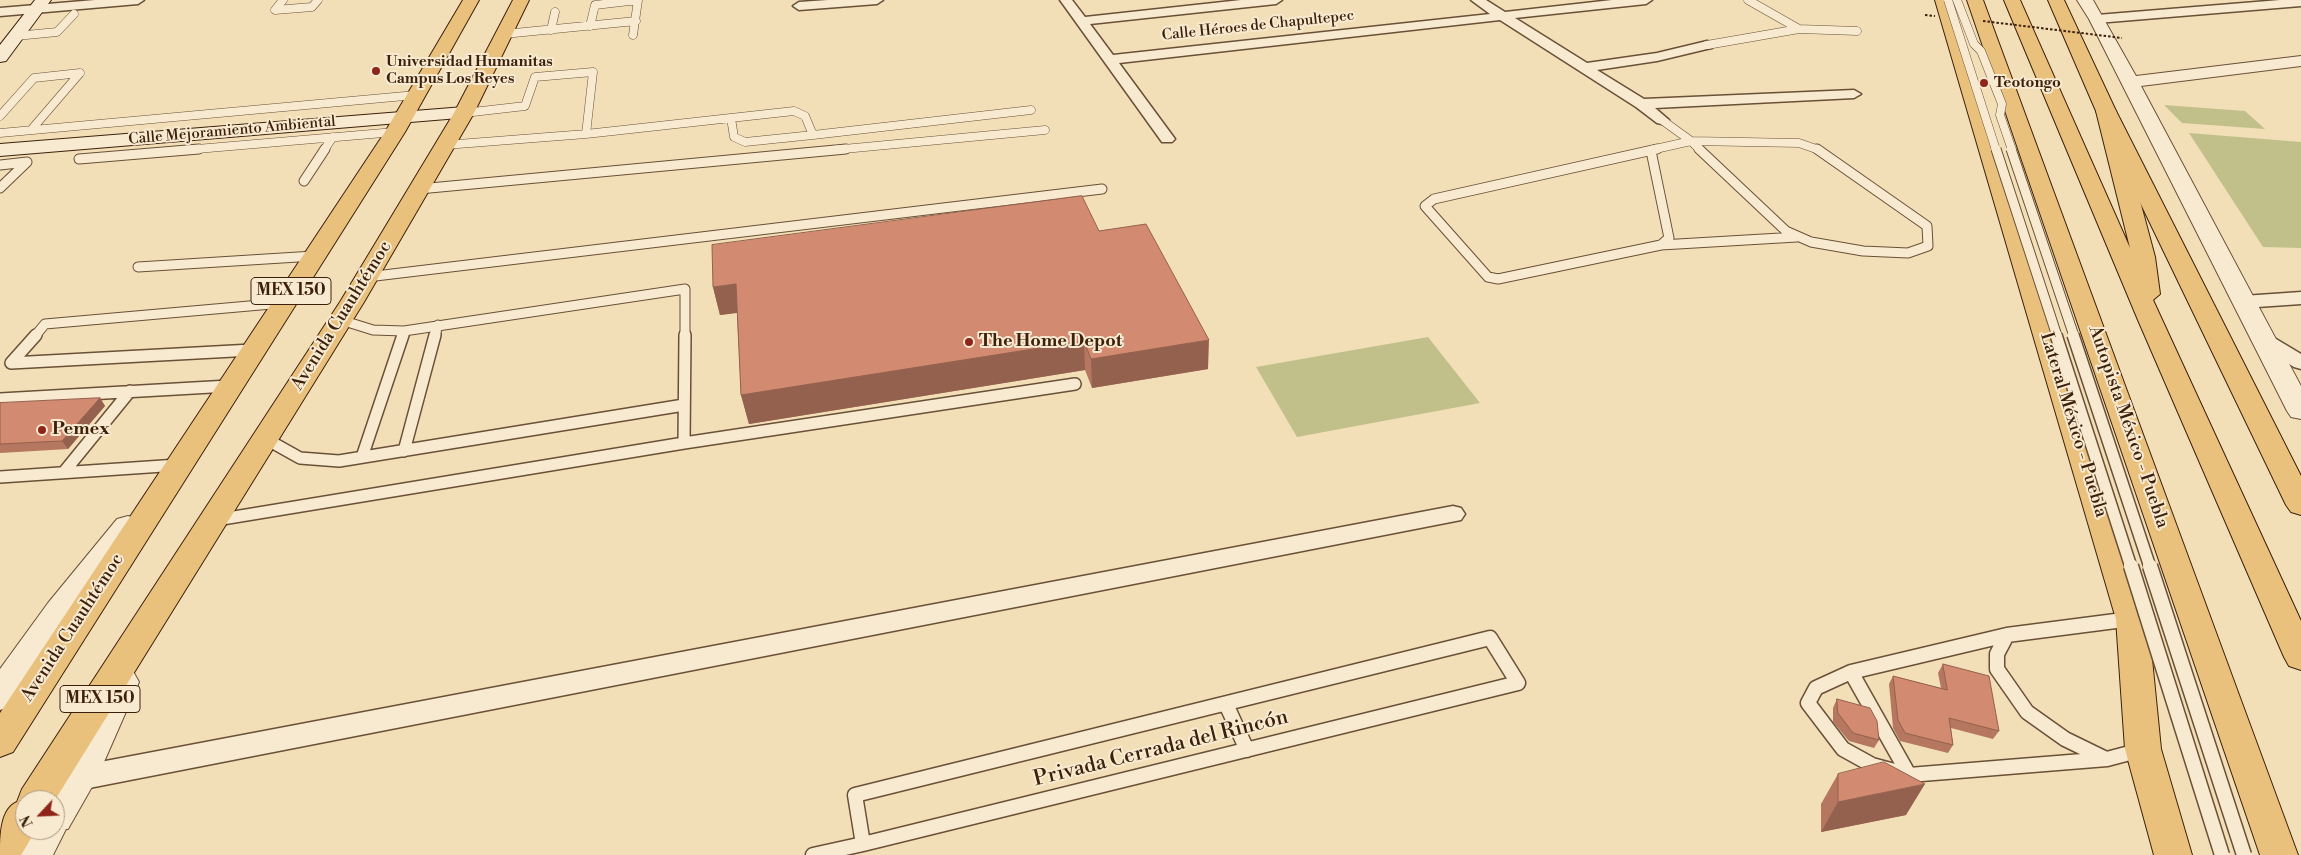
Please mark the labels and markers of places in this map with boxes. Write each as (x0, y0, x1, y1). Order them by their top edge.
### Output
place label: Universidad Humanitas Campus Los Reyes (386, 53, 553, 88)
marker: Universidad Humanitas Campus Los Reyes (370, 65, 382, 77)
place label: Teotongo (1994, 74, 2061, 92)
marker: Teotongo (1978, 77, 1990, 89)
place label: The Home Depot (979, 331, 1122, 353)
marker: The Home Depot (963, 336, 975, 348)
place label: Pemex (52, 419, 110, 441)
marker: Pemex (36, 424, 48, 436)

